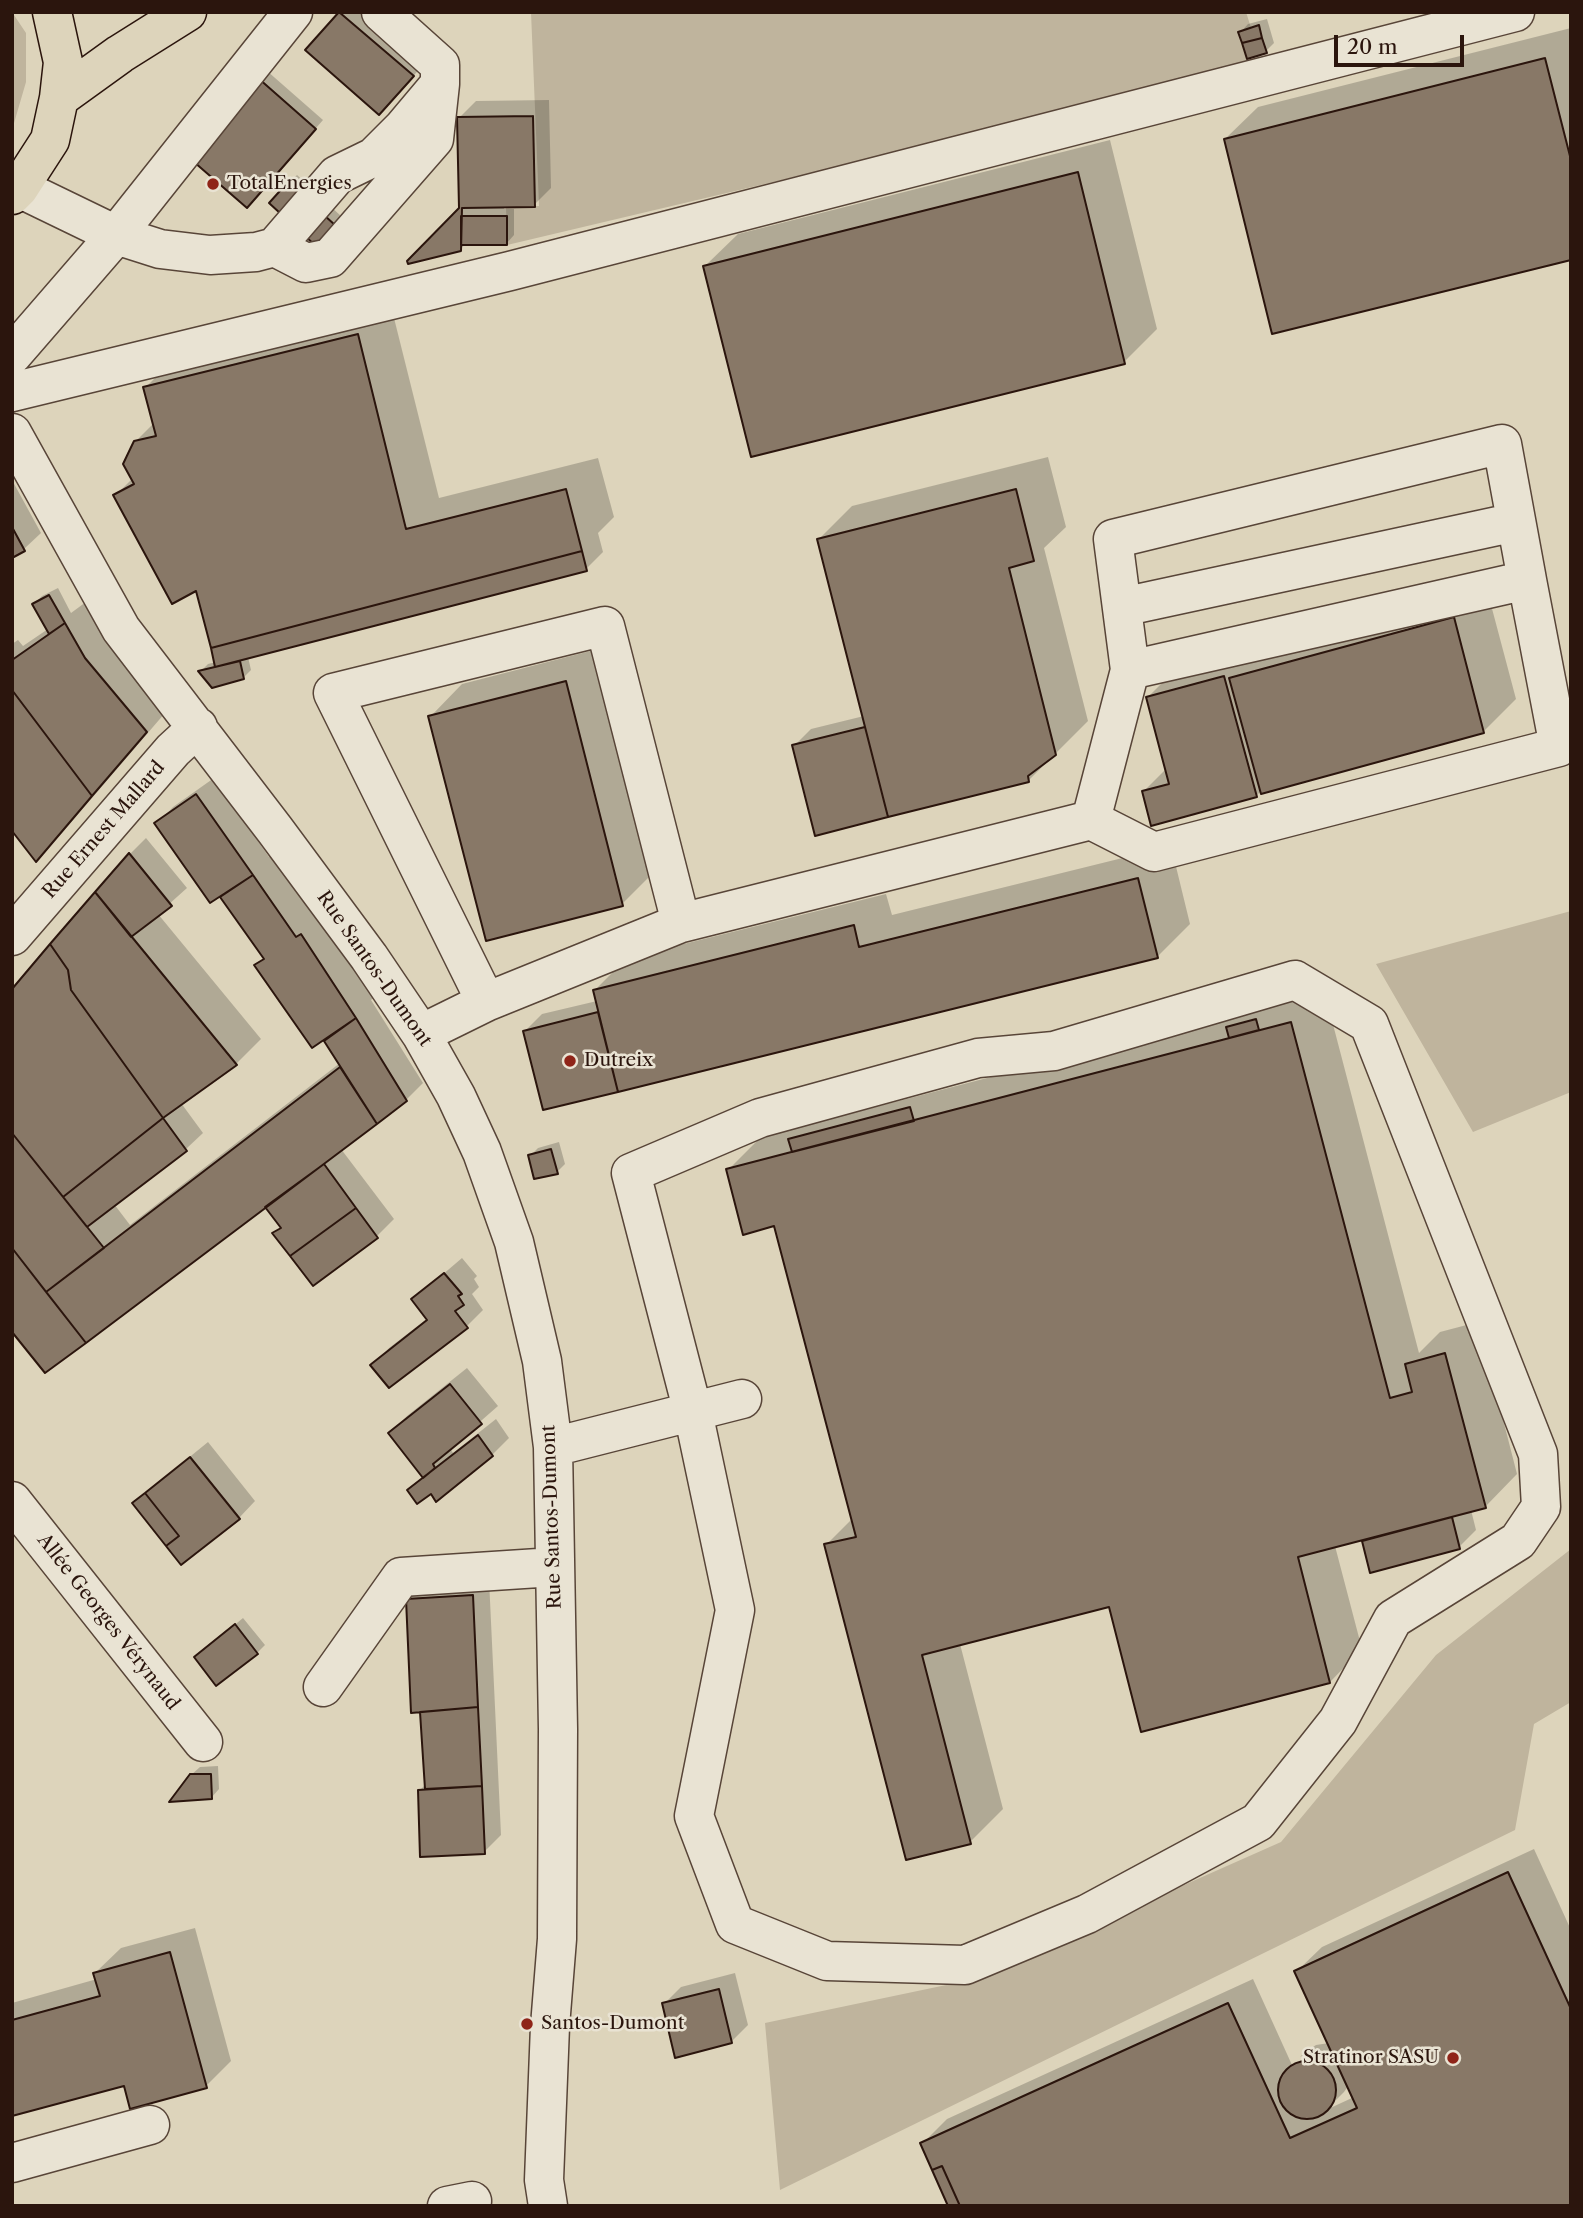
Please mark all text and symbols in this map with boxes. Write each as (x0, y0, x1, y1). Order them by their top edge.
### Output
scale bar (1338, 21, 1468, 65)
text: 20 m (1347, 34, 1398, 59)
place label: TotalEnergies (227, 173, 352, 195)
marker: TotalEnergies (205, 176, 221, 192)
street label: Rue Ernest Mallard (38, 757, 170, 903)
street label: Rue Santos-Dumont (312, 887, 436, 1051)
place label: Dutreix (584, 1050, 653, 1072)
marker: Dutreix (562, 1053, 578, 1069)
street label: Rue Santos-Dumont (537, 1424, 567, 1610)
street label: Allée Georges Vérynaud (32, 1529, 184, 1715)
place label: Santos-Dumont (541, 2013, 684, 2035)
marker: Santos-Dumont (519, 2016, 535, 2032)
place label: Stratinor SASU (1303, 2047, 1439, 2069)
marker: Stratinor SASU (1445, 2050, 1461, 2066)

